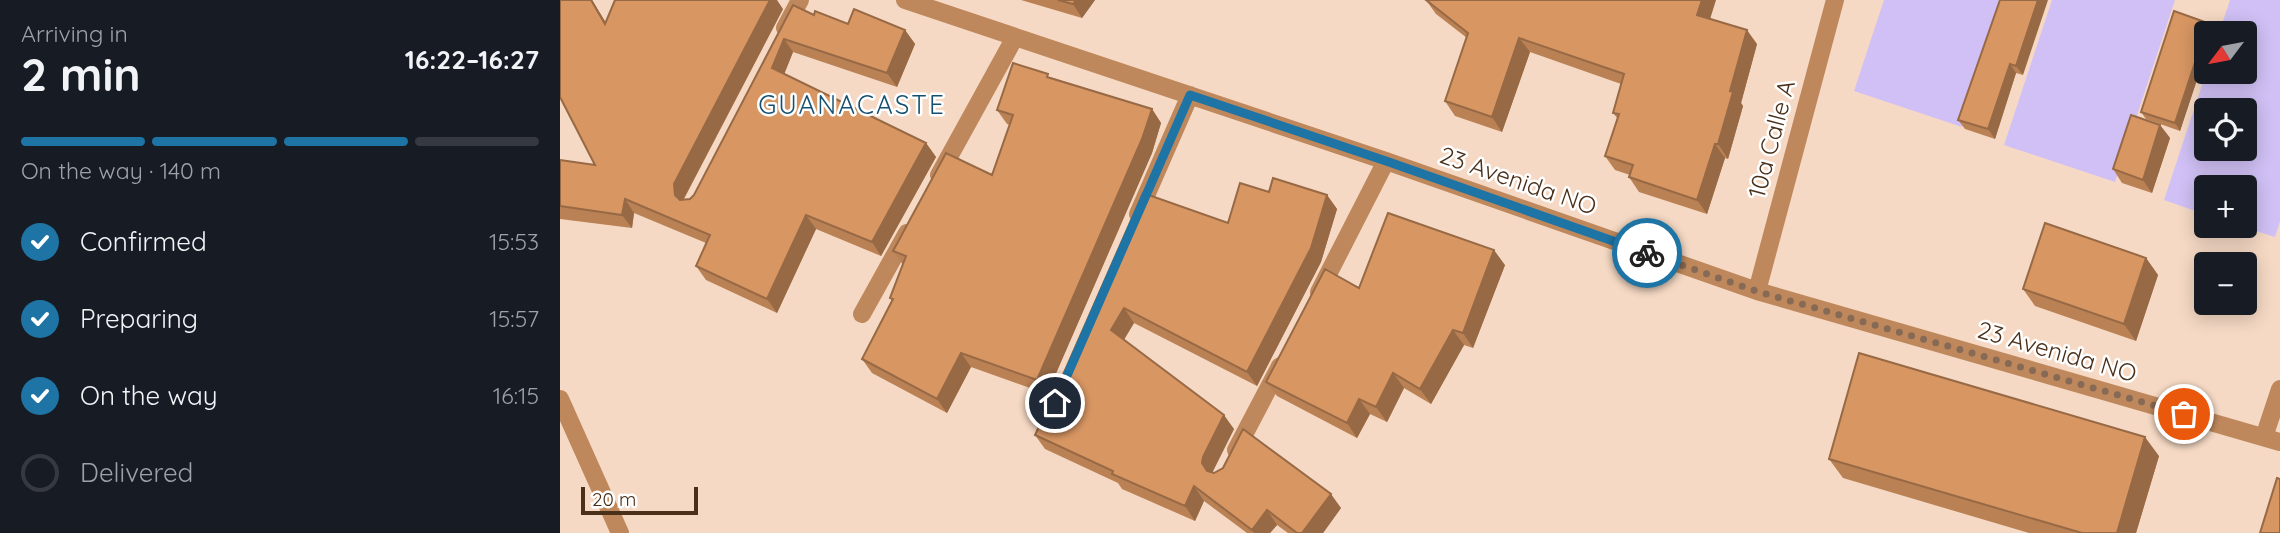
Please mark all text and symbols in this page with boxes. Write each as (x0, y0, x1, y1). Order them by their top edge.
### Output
text: Arriving in (21, 19, 128, 48)
north arrow (2194, 21, 2258, 84)
map controls (2194, 21, 2257, 315)
text: 16:22–16:27 (405, 43, 539, 76)
text: 2 min (21, 45, 141, 103)
street label: 10a Calle A (1741, 76, 1801, 201)
district label: GUANACASTE (758, 88, 946, 121)
button: locate (2194, 98, 2257, 161)
street label: 23 Avenida NO (1436, 139, 1601, 221)
text: On the way · 140 m (21, 156, 221, 185)
button: + (2194, 175, 2257, 238)
courier (1612, 218, 1682, 288)
icon: check (21, 223, 59, 261)
text: Confirmed (80, 225, 207, 258)
text: 15:53 (489, 227, 539, 256)
icon: bike (1628, 234, 1666, 272)
button: − (2194, 252, 2257, 315)
icon: check (21, 300, 59, 338)
text: Preparing (80, 302, 198, 335)
text: 15:57 (489, 304, 539, 333)
street label: 23 Avenida NO (1974, 314, 2140, 388)
pin (1025, 373, 1085, 433)
icon: check (21, 377, 59, 415)
text: On the way (80, 379, 218, 412)
text: 16:15 (493, 381, 539, 410)
icon: home (1036, 384, 1074, 422)
pin (2154, 384, 2214, 444)
icon: bag (2165, 395, 2203, 433)
text: Delivered (80, 456, 193, 489)
scale bar (581, 484, 698, 516)
text: 20 m (592, 487, 636, 511)

